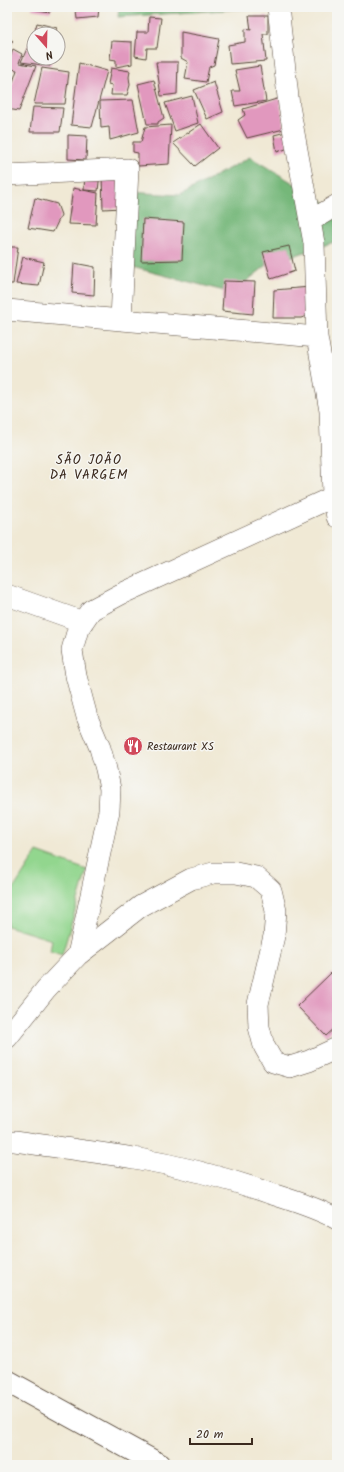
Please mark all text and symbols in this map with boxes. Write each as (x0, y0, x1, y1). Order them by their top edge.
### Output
north arrow (26, 26, 66, 66)
text: N (43, 45, 55, 64)
district label: SÃO JOÃO DA VARGEM (50, 450, 128, 486)
restaurant icon: Restaurant XS (122, 735, 144, 757)
place label: Restaurant XS (147, 738, 214, 756)
scale bar (190, 1420, 252, 1446)
text: 20 m (196, 1425, 224, 1444)

